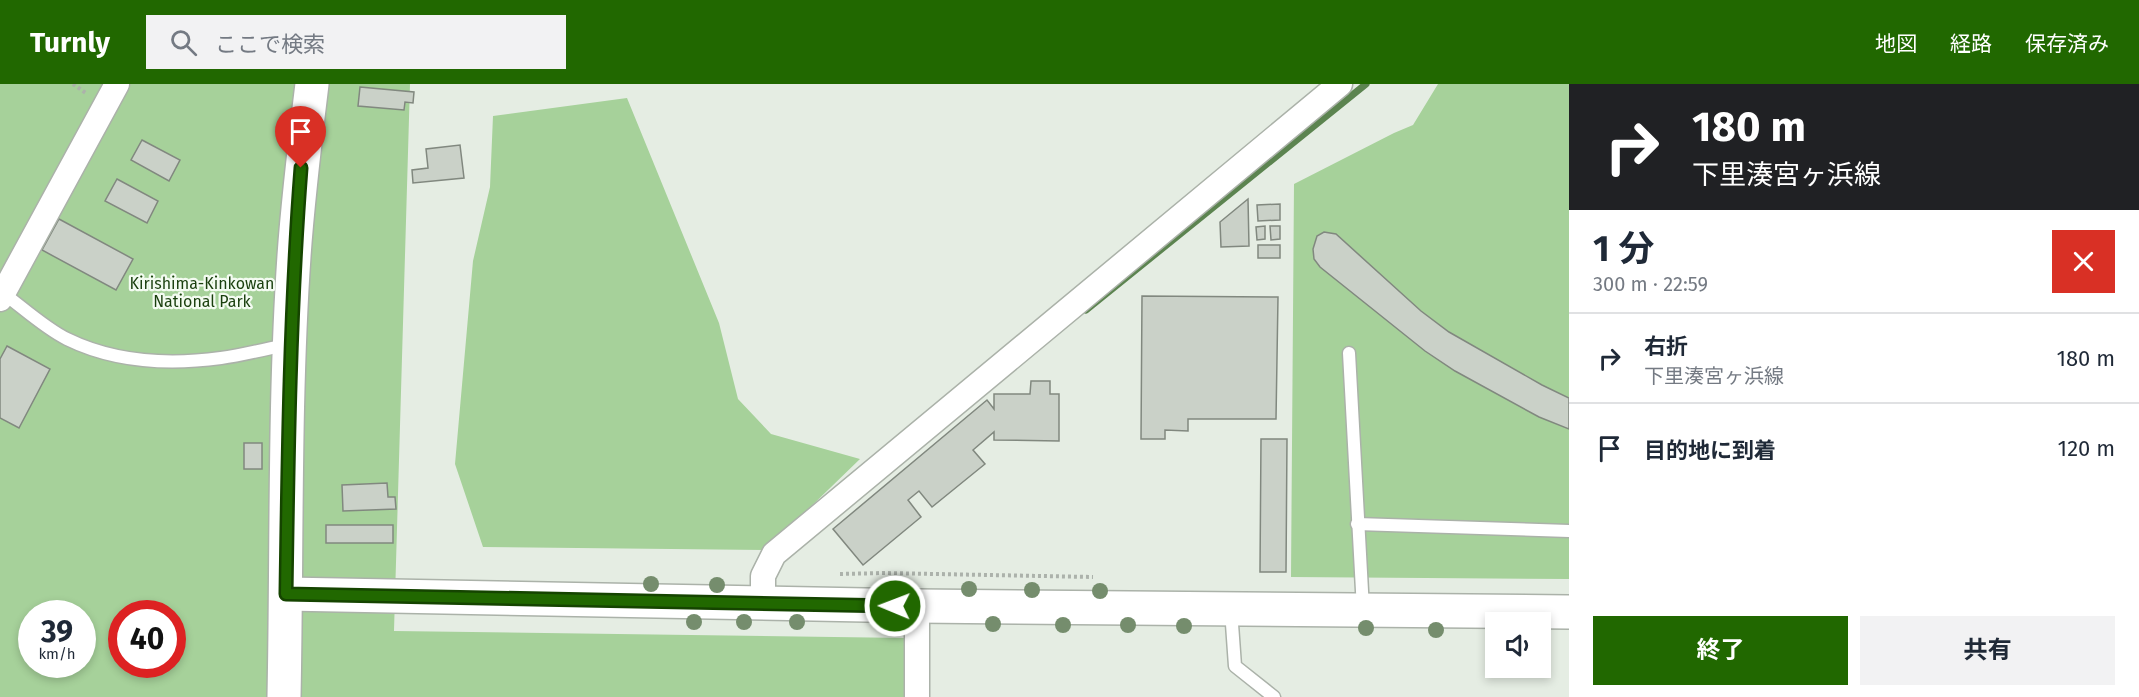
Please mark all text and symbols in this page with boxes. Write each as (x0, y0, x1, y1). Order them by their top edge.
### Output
search box (146, 15, 566, 69)
text: Turnly (30, 26, 110, 59)
icon: search (167, 26, 200, 59)
text: ここで検索 (215, 31, 325, 58)
text: 地図 (1875, 31, 1917, 57)
text: 経路 (1950, 31, 1992, 57)
text: 保存済み (2025, 31, 2109, 57)
text: 180 m (1692, 102, 1806, 152)
pin (275, 106, 326, 168)
icon: right (1593, 108, 1671, 186)
icon: arrive (284, 115, 317, 148)
text: 下里湊宮ヶ浜線 (1692, 159, 1881, 191)
text: 1 分 (1593, 227, 1654, 271)
button: close (2052, 230, 2115, 293)
text: 300 m · 22:59 (1593, 272, 1708, 296)
park label: Kirishima-Kinkowan National Park (130, 274, 274, 311)
text: 右折 (1644, 333, 1688, 360)
icon: right (1593, 342, 1626, 375)
text: 180 m (2056, 345, 2115, 372)
text: 下里湊宮ヶ浜線 (1644, 364, 1784, 388)
icon: arrive (1593, 432, 1626, 465)
text: 120 m (2058, 435, 2115, 462)
text: 目的地に到着 (1644, 437, 1776, 464)
position arrow (863, 574, 927, 638)
speed limit sign: 40 (108, 600, 186, 678)
map controls (1485, 612, 1551, 678)
button: sound (1485, 612, 1551, 678)
text: 39 (41, 614, 73, 650)
button: 終了 (1593, 616, 1848, 685)
button: 共有 (1860, 616, 2115, 685)
text: km/h (38, 645, 76, 663)

